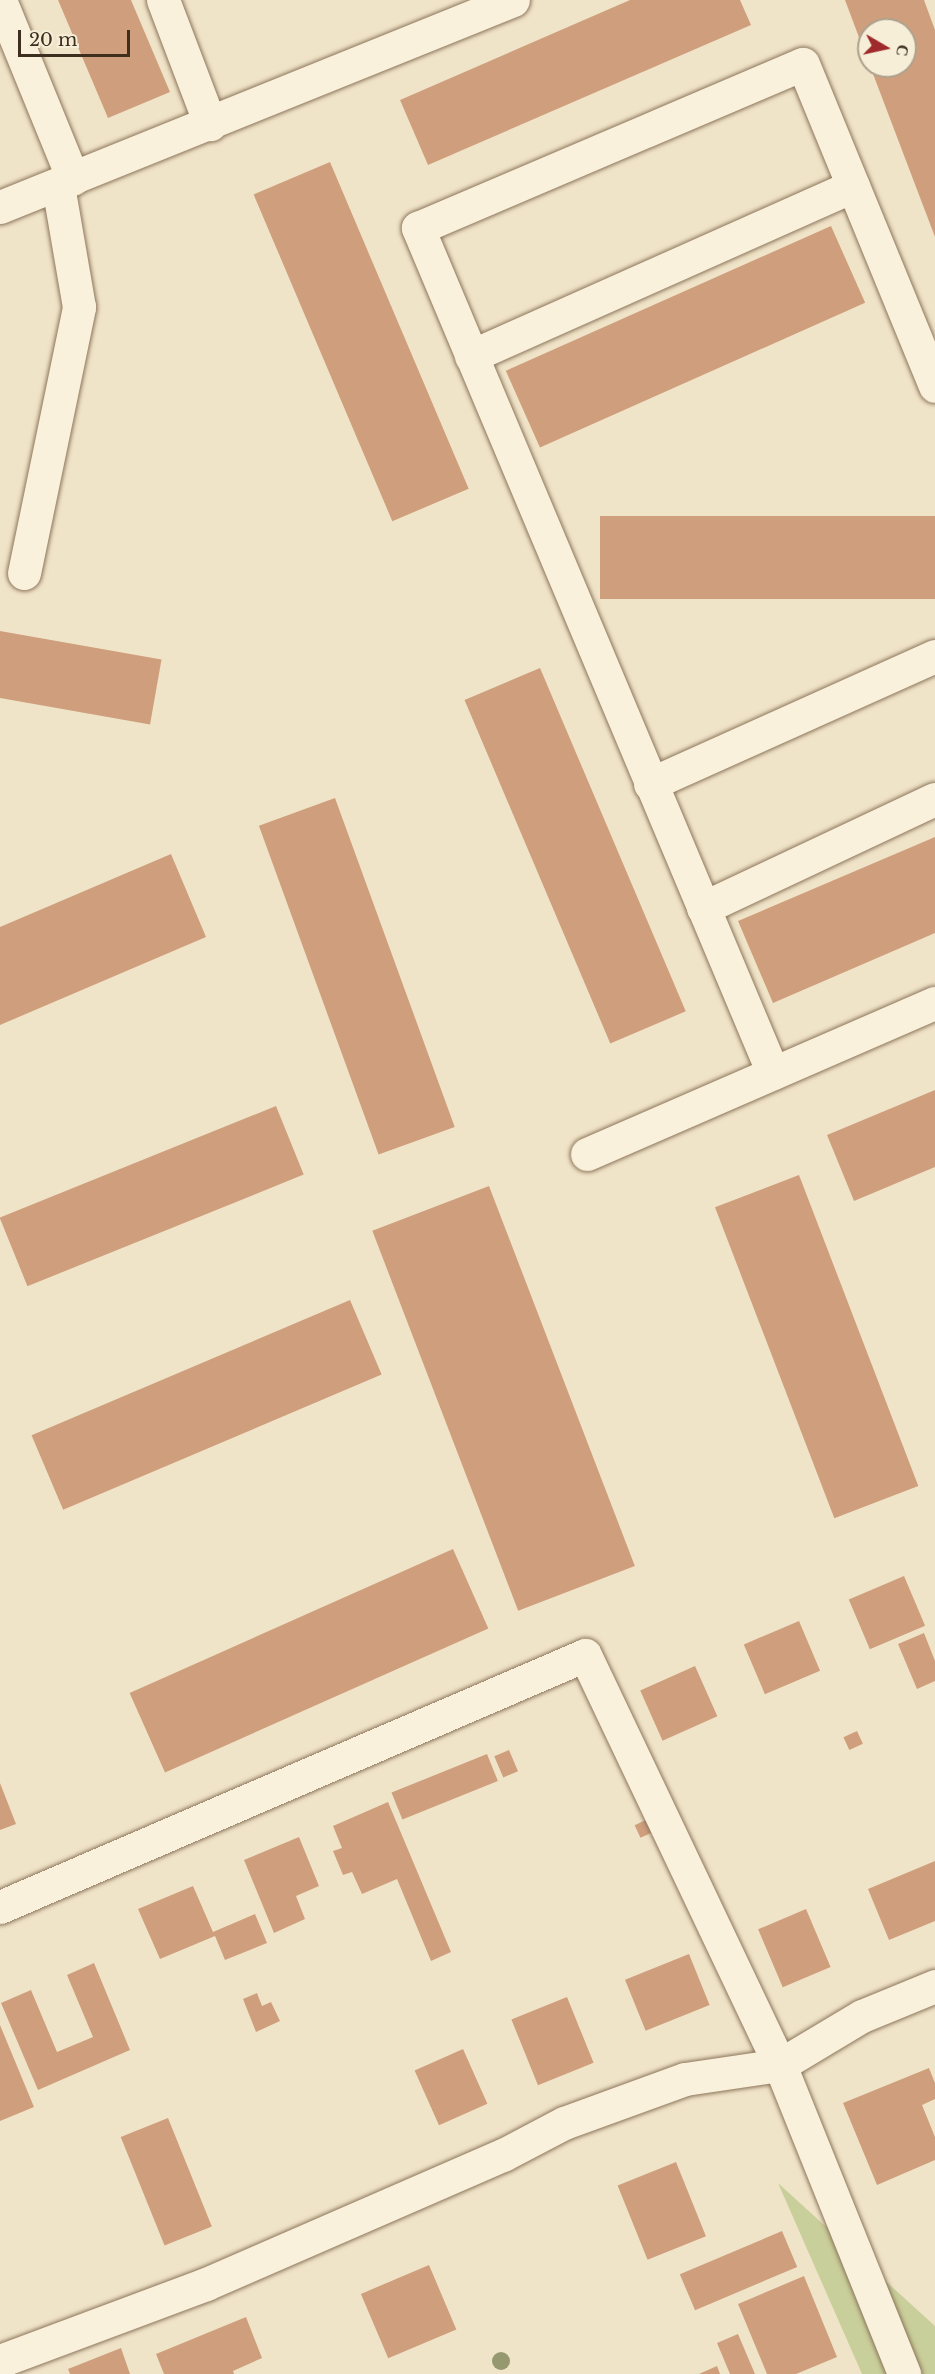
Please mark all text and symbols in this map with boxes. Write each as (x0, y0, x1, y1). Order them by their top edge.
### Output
scale bar (21, 18, 134, 56)
north arrow (857, 18, 917, 78)
text: 20 m (29, 29, 77, 51)
text: С (892, 43, 914, 58)

